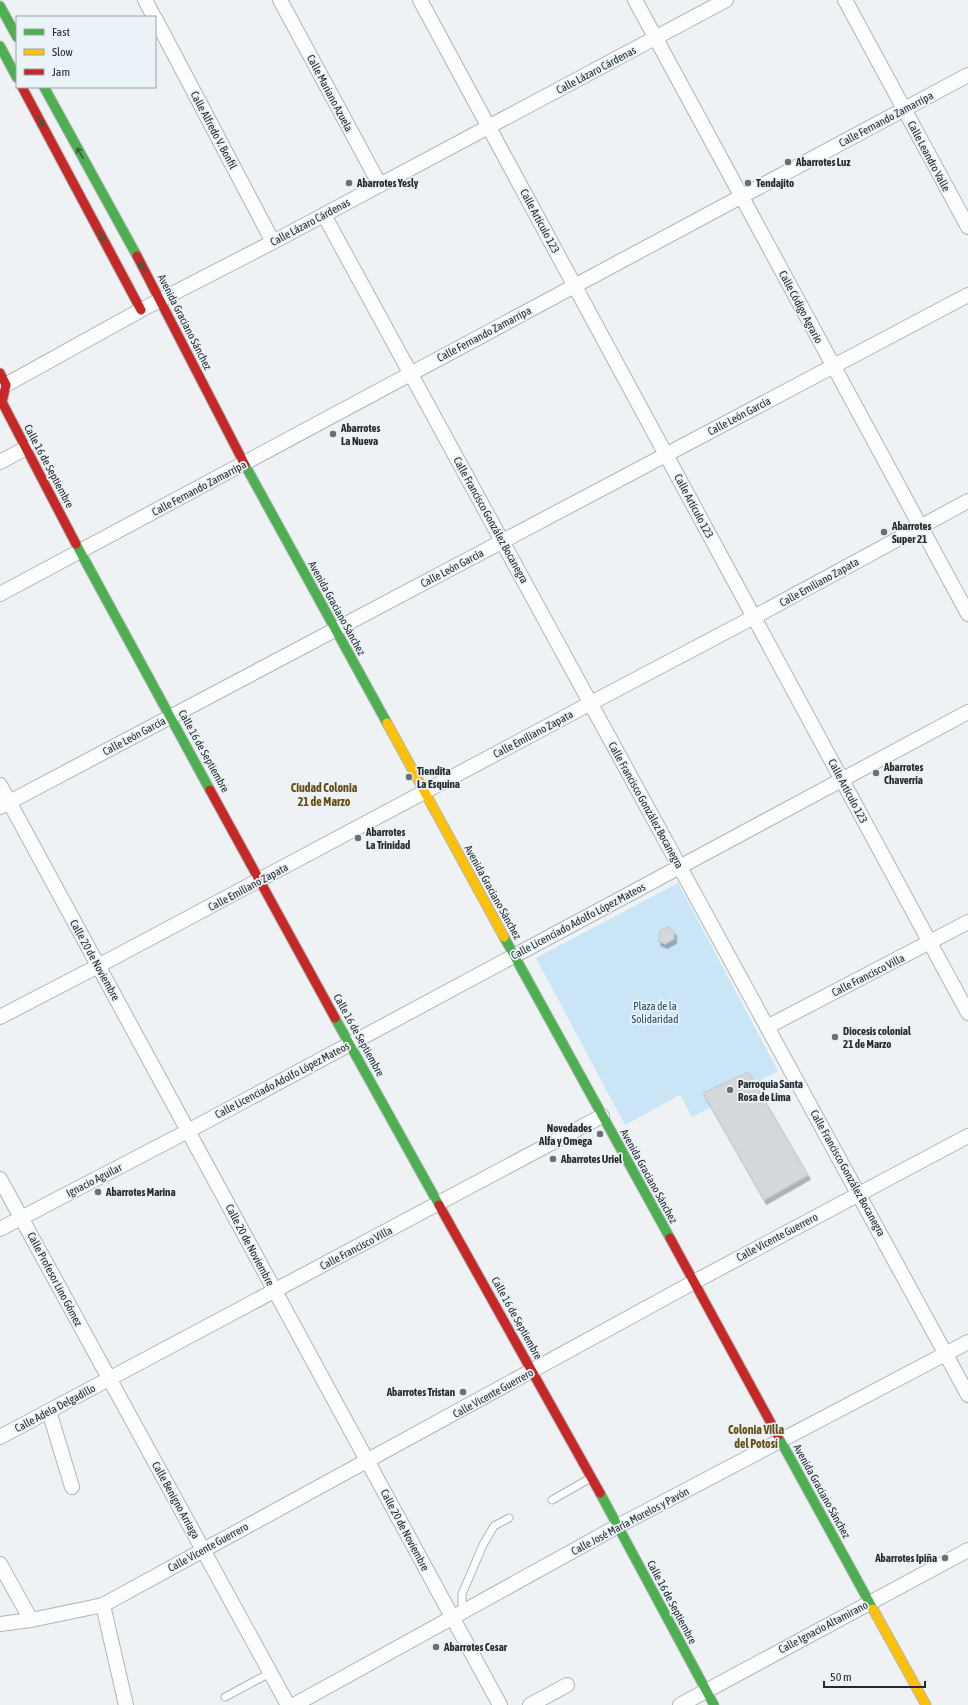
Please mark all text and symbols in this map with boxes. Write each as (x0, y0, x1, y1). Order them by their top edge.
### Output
legend (16, 16, 156, 88)
text: Fast (52, 25, 70, 39)
street label: Calle Lázaro Cárdenas (554, 44, 638, 96)
text: Slow (52, 45, 73, 59)
street label: Calle Mariano Azuela (305, 52, 355, 134)
text: Jam (52, 65, 70, 79)
street label: Calle Alfredo V. Bonfil (188, 89, 240, 171)
street label: Calle Fernando Zamarripa (837, 89, 935, 149)
one-way arrow (37, 115, 44, 127)
street label: Calle Leandro Valle (905, 119, 953, 193)
one-way arrow (76, 147, 83, 159)
place label: Abarrotes Luz (795, 156, 850, 168)
marker: Abarrotes Luz (783, 157, 793, 167)
place label: Abarrotes Yesly (356, 177, 419, 189)
place label: Tendajito (756, 177, 794, 189)
marker: Abarrotes Yesly (344, 178, 354, 188)
marker: Tendajito (743, 178, 753, 188)
street label: Calle Artículo 123 (518, 187, 562, 255)
street label: Calle Lázaro Cárdenas (268, 196, 352, 248)
one-way arrow (98, 230, 106, 242)
one-way arrow (138, 261, 145, 273)
street label: Calle Código Agrario (777, 269, 825, 345)
street label: Avenida Graciano Sánchez (156, 272, 214, 372)
street label: Calle Fernando Zamarripa (435, 304, 533, 364)
street label: Calle León García (706, 394, 772, 438)
street label: Calle 16 de Septiembre (22, 422, 76, 510)
place label: Abarrotes La Nueva (340, 422, 380, 447)
marker: Abarrotes La Nueva (328, 429, 338, 439)
street label: Calle Francisco González Bocanegra (451, 455, 531, 585)
street label: Calle Fernando Zamarripa (150, 458, 248, 518)
street label: Calle Artículo 123 (672, 472, 716, 540)
place label: Abarrotes Super 21 (891, 520, 931, 545)
marker: Abarrotes Super 21 (879, 527, 889, 537)
street label: Calle León García (419, 546, 485, 590)
street label: Calle Emiliano Zapata (777, 555, 861, 609)
street label: Avenida Graciano Sánchez (306, 559, 368, 657)
street label: Calle 16 de Septiembre (176, 708, 232, 794)
street label: Calle Emiliano Zapata (491, 708, 575, 760)
street label: Calle León García (101, 714, 167, 758)
street label: Calle Francisco González Bocanegra (606, 740, 686, 870)
street label: Calle Artículo 123 (826, 757, 870, 825)
place label: Abarrotes Chaverria (883, 761, 923, 786)
place label: Tiendita La Esquina (417, 765, 460, 790)
marker: Abarrotes Chaverria (871, 768, 881, 778)
marker: Tiendita La Esquina (404, 772, 414, 782)
district label: Ciudad Colonia 21 de Marzo (291, 781, 358, 809)
place label: Abarrotes La Trinidad (365, 826, 410, 851)
marker: Abarrotes La Trinidad (353, 833, 363, 843)
street label: Avenida Graciano Sánchez (462, 843, 524, 941)
street label: Calle Emiliano Zapata (206, 861, 290, 913)
street label: Calle Licenciado Adolfo López Mateos (509, 880, 647, 962)
street label: Calle 20 de Noviembre (68, 917, 122, 1003)
street label: Calle Francisco Villa (830, 951, 906, 999)
street label: Calle 16 de Septiembre (331, 992, 387, 1078)
park label: Plaza de la Solidaridad (632, 1000, 678, 1025)
place label: Diocesis colonial 21 de Marzo (843, 1025, 912, 1050)
marker: Diocesis colonial 21 de Marzo (830, 1032, 840, 1042)
street label: Calle Licenciado Adolfo López Mateos (213, 1039, 351, 1121)
place label: Parroquia Santa Rosa de Lima (738, 1078, 803, 1103)
marker: Parroquia Santa Rosa de Lima (725, 1085, 735, 1095)
street label: Calle Francisco González Bocanegra (808, 1108, 888, 1238)
place label: Novedades Alfa y Omega (538, 1122, 592, 1147)
street label: Avenida Graciano Sánchez (618, 1127, 680, 1225)
marker: Novedades Alfa y Omega (595, 1129, 605, 1139)
place label: Abarrotes Uriel (560, 1153, 623, 1165)
marker: Abarrotes Uriel (548, 1154, 558, 1164)
street label: Ignacio Aguilar (64, 1161, 124, 1199)
place label: Abarrotes Marina (105, 1186, 176, 1198)
marker: Abarrotes Marina (93, 1187, 103, 1197)
street label: Calle 20 de Noviembre (223, 1202, 277, 1288)
street label: Calle Vicente Guerrero (734, 1211, 820, 1263)
street label: Calle Francisco Villa (318, 1224, 394, 1272)
street label: Calle Profesor Lino Gómez (25, 1230, 85, 1328)
street label: Calle 16 de Septiembre (489, 1275, 545, 1361)
street label: Calle Vicente Guerrero (451, 1366, 535, 1420)
street label: Calle Adela Delgadillo (13, 1382, 97, 1434)
place label: Abarrotes Tristan (386, 1386, 455, 1398)
marker: Abarrotes Tristan (458, 1387, 468, 1397)
district label: Colonia Villa del Potosí (728, 1423, 784, 1451)
street label: Avenida Graciano Sánchez (791, 1442, 853, 1540)
street label: Calle Benigno Arriaga (150, 1459, 202, 1541)
street label: Calle José María Morelos y Pavón (569, 1485, 691, 1557)
street label: Calle 20 de Noviembre (378, 1487, 432, 1573)
street label: Calle Vicente Guerrero (166, 1520, 250, 1574)
place label: Abarrotes Ipiña (874, 1552, 937, 1564)
marker: Abarrotes Ipiña (940, 1553, 950, 1563)
street label: Calle 16 de Septiembre (645, 1558, 699, 1646)
street label: Calle Ignacio Altamirano (776, 1598, 870, 1656)
place label: Abarrotes Cesar (443, 1641, 508, 1653)
marker: Abarrotes Cesar (431, 1642, 441, 1652)
scale bar (824, 1663, 925, 1689)
text: 50 m (830, 1670, 852, 1684)

